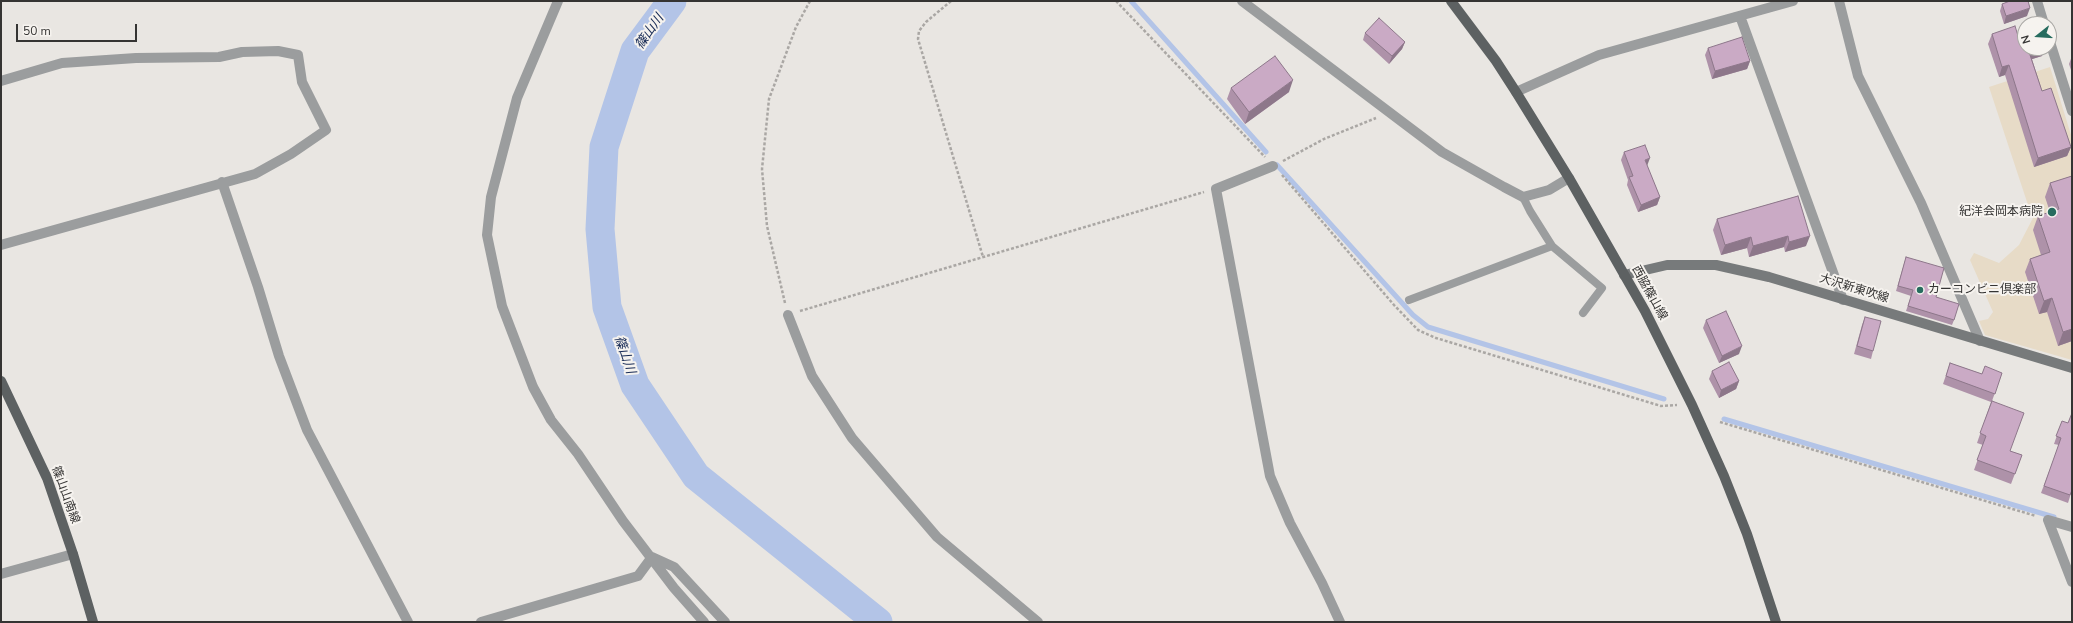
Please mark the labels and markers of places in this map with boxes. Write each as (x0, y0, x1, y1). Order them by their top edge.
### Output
place label: 紀洋会岡本病院 (1959, 205, 2043, 219)
marker: 紀洋会岡本病院 (2046, 206, 2058, 218)
place label: カーコンビニ倶楽部 (1928, 283, 2036, 297)
marker: カーコンビニ倶楽部 (1915, 285, 1925, 295)

